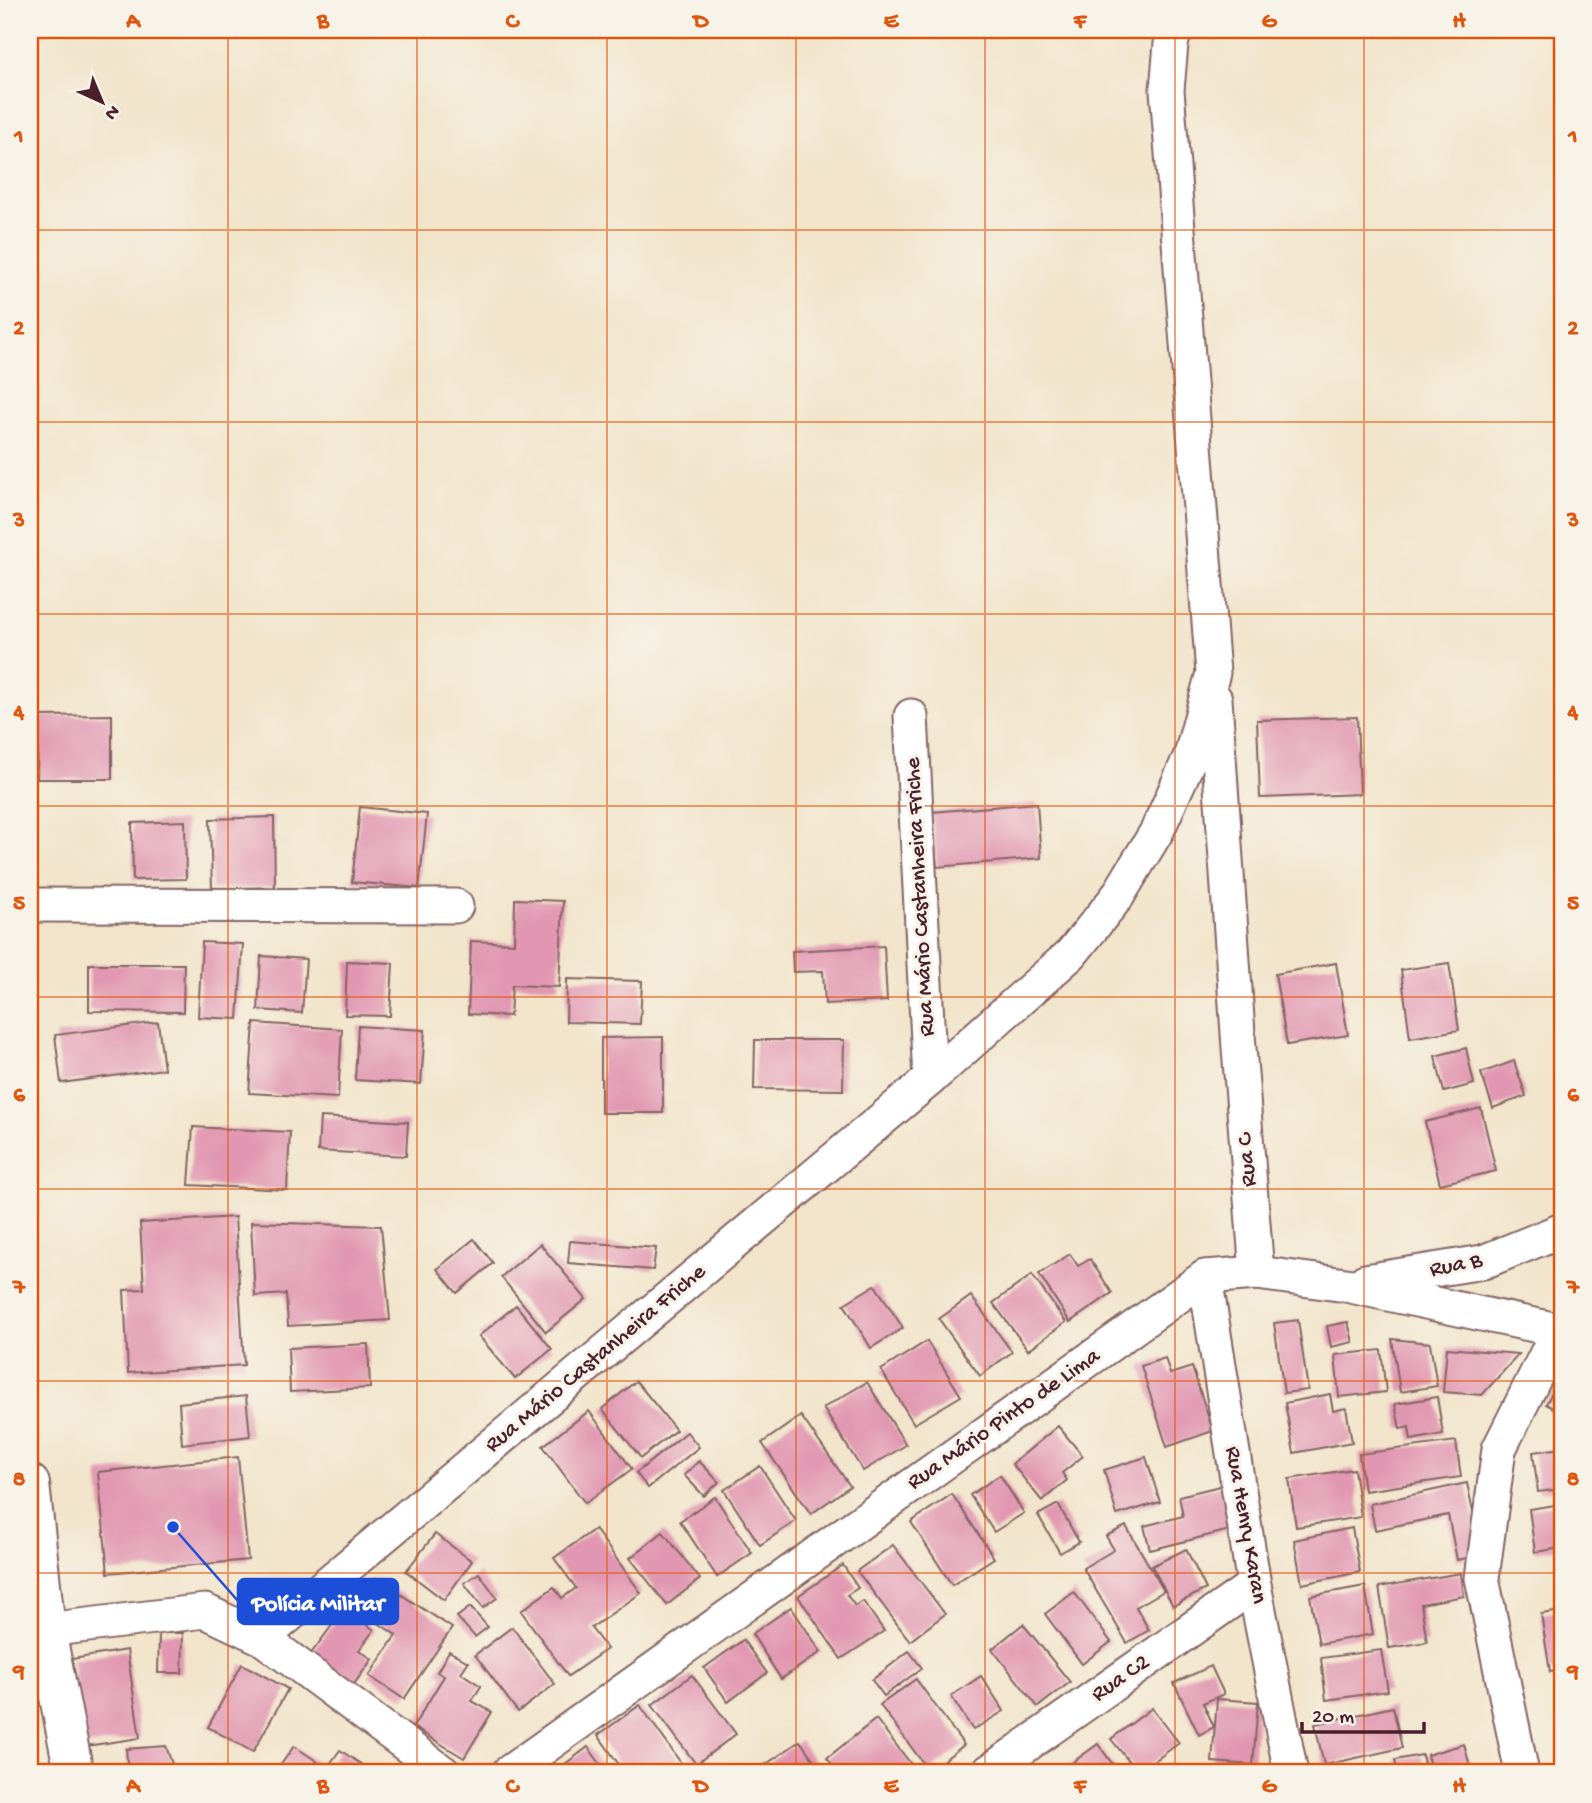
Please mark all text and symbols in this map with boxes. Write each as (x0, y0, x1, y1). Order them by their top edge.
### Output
text: A (125, 9, 141, 36)
text: B (316, 9, 330, 36)
text: C (506, 9, 521, 36)
text: D (692, 9, 710, 36)
text: E (884, 9, 900, 36)
text: F (1073, 9, 1088, 36)
text: G (1262, 9, 1278, 36)
text: H (1452, 9, 1466, 36)
north arrow (66, 66, 136, 136)
text: N (99, 99, 124, 124)
text: 1 (13, 124, 24, 151)
text: 1 (1567, 124, 1578, 151)
text: 2 (13, 316, 25, 343)
text: 2 (1567, 316, 1579, 343)
text: 3 (12, 508, 25, 535)
text: 3 (1566, 508, 1579, 535)
text: 4 (13, 700, 25, 727)
text: 4 (1567, 700, 1579, 727)
street label: Rua Mário Castanheira Friche (900, 756, 942, 1037)
text: 5 (13, 891, 25, 918)
text: 5 (1567, 891, 1579, 918)
text: 6 (13, 1083, 26, 1110)
text: 6 (1567, 1083, 1580, 1110)
street label: Rua C (1232, 1131, 1264, 1188)
street label: Rua B (1427, 1247, 1486, 1284)
street label: Rua Mário Castanheira Friche (480, 1258, 713, 1459)
text: 7 (12, 1275, 26, 1302)
text: 7 (1566, 1275, 1580, 1302)
street label: Rua Mário Pinto de Lima (902, 1343, 1107, 1497)
street label: Rua Henry Karan (1218, 1444, 1272, 1606)
text: 8 (13, 1467, 26, 1494)
text: 8 (1567, 1467, 1580, 1494)
callout: Polícia Militar (238, 1579, 398, 1624)
text: Polícia Militar (250, 1591, 387, 1620)
street label: Rua C2 (1087, 1649, 1155, 1709)
text: 9 (12, 1659, 25, 1686)
text: 9 (1566, 1659, 1579, 1686)
scale bar (1302, 1691, 1424, 1735)
text: 20 m (1312, 1706, 1354, 1731)
text: A (125, 1774, 141, 1801)
text: B (316, 1774, 330, 1801)
text: C (506, 1774, 521, 1801)
text: D (692, 1774, 710, 1801)
text: E (884, 1774, 900, 1801)
text: F (1073, 1774, 1088, 1801)
text: G (1262, 1774, 1278, 1801)
text: H (1452, 1774, 1466, 1801)

